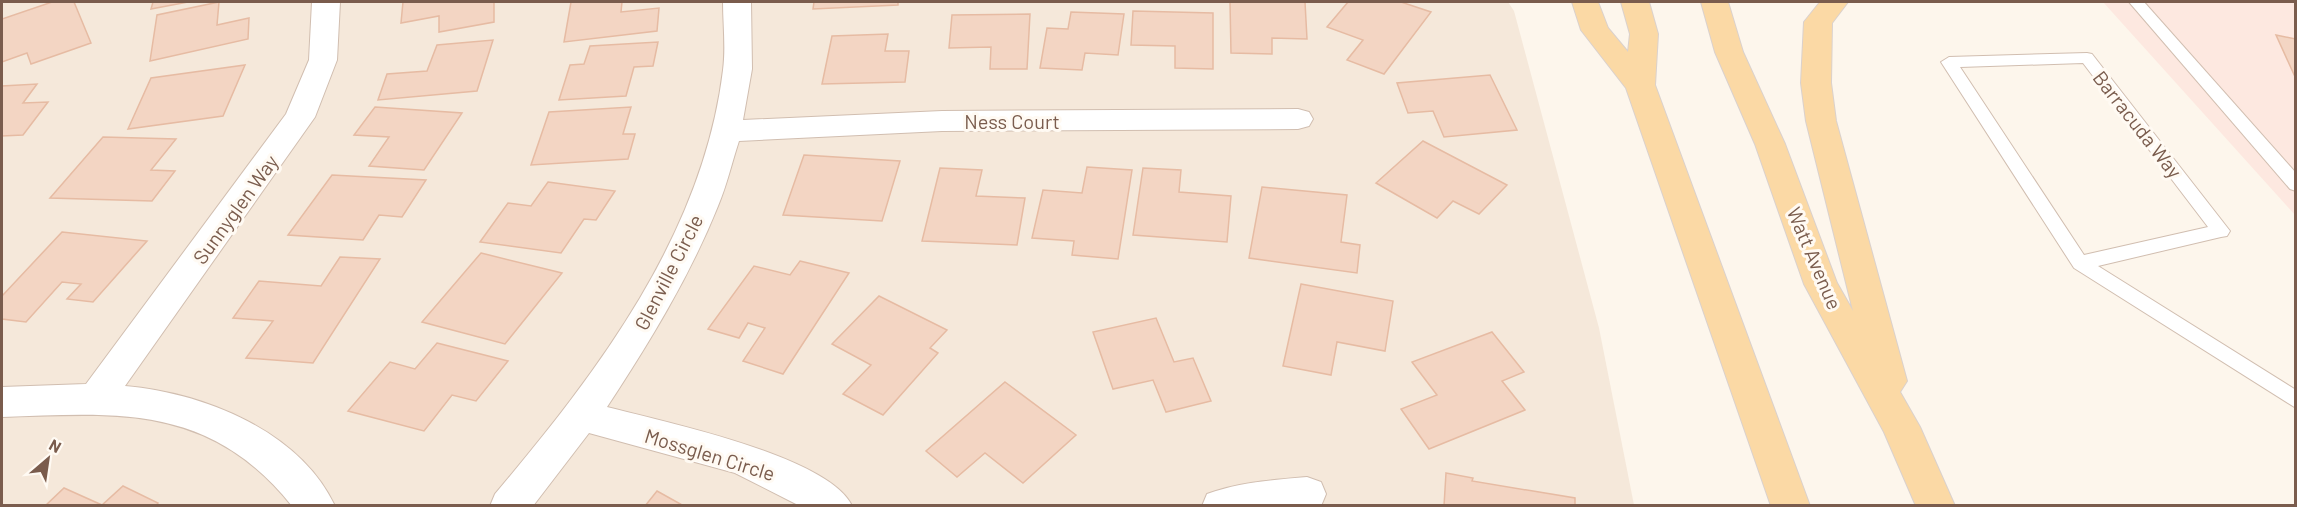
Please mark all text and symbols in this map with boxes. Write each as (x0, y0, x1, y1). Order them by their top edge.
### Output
street label: Barracuda Way (2089, 66, 2187, 182)
street label: Ness Court (964, 109, 1060, 133)
street label: Sunnyglen Way (187, 150, 283, 268)
street label: Watt Avenue (1783, 203, 1847, 313)
street label: Glenville Circle (629, 210, 707, 334)
street label: Mossglen Circle (642, 423, 778, 485)
north arrow (18, 429, 78, 489)
text: N (46, 435, 65, 456)

